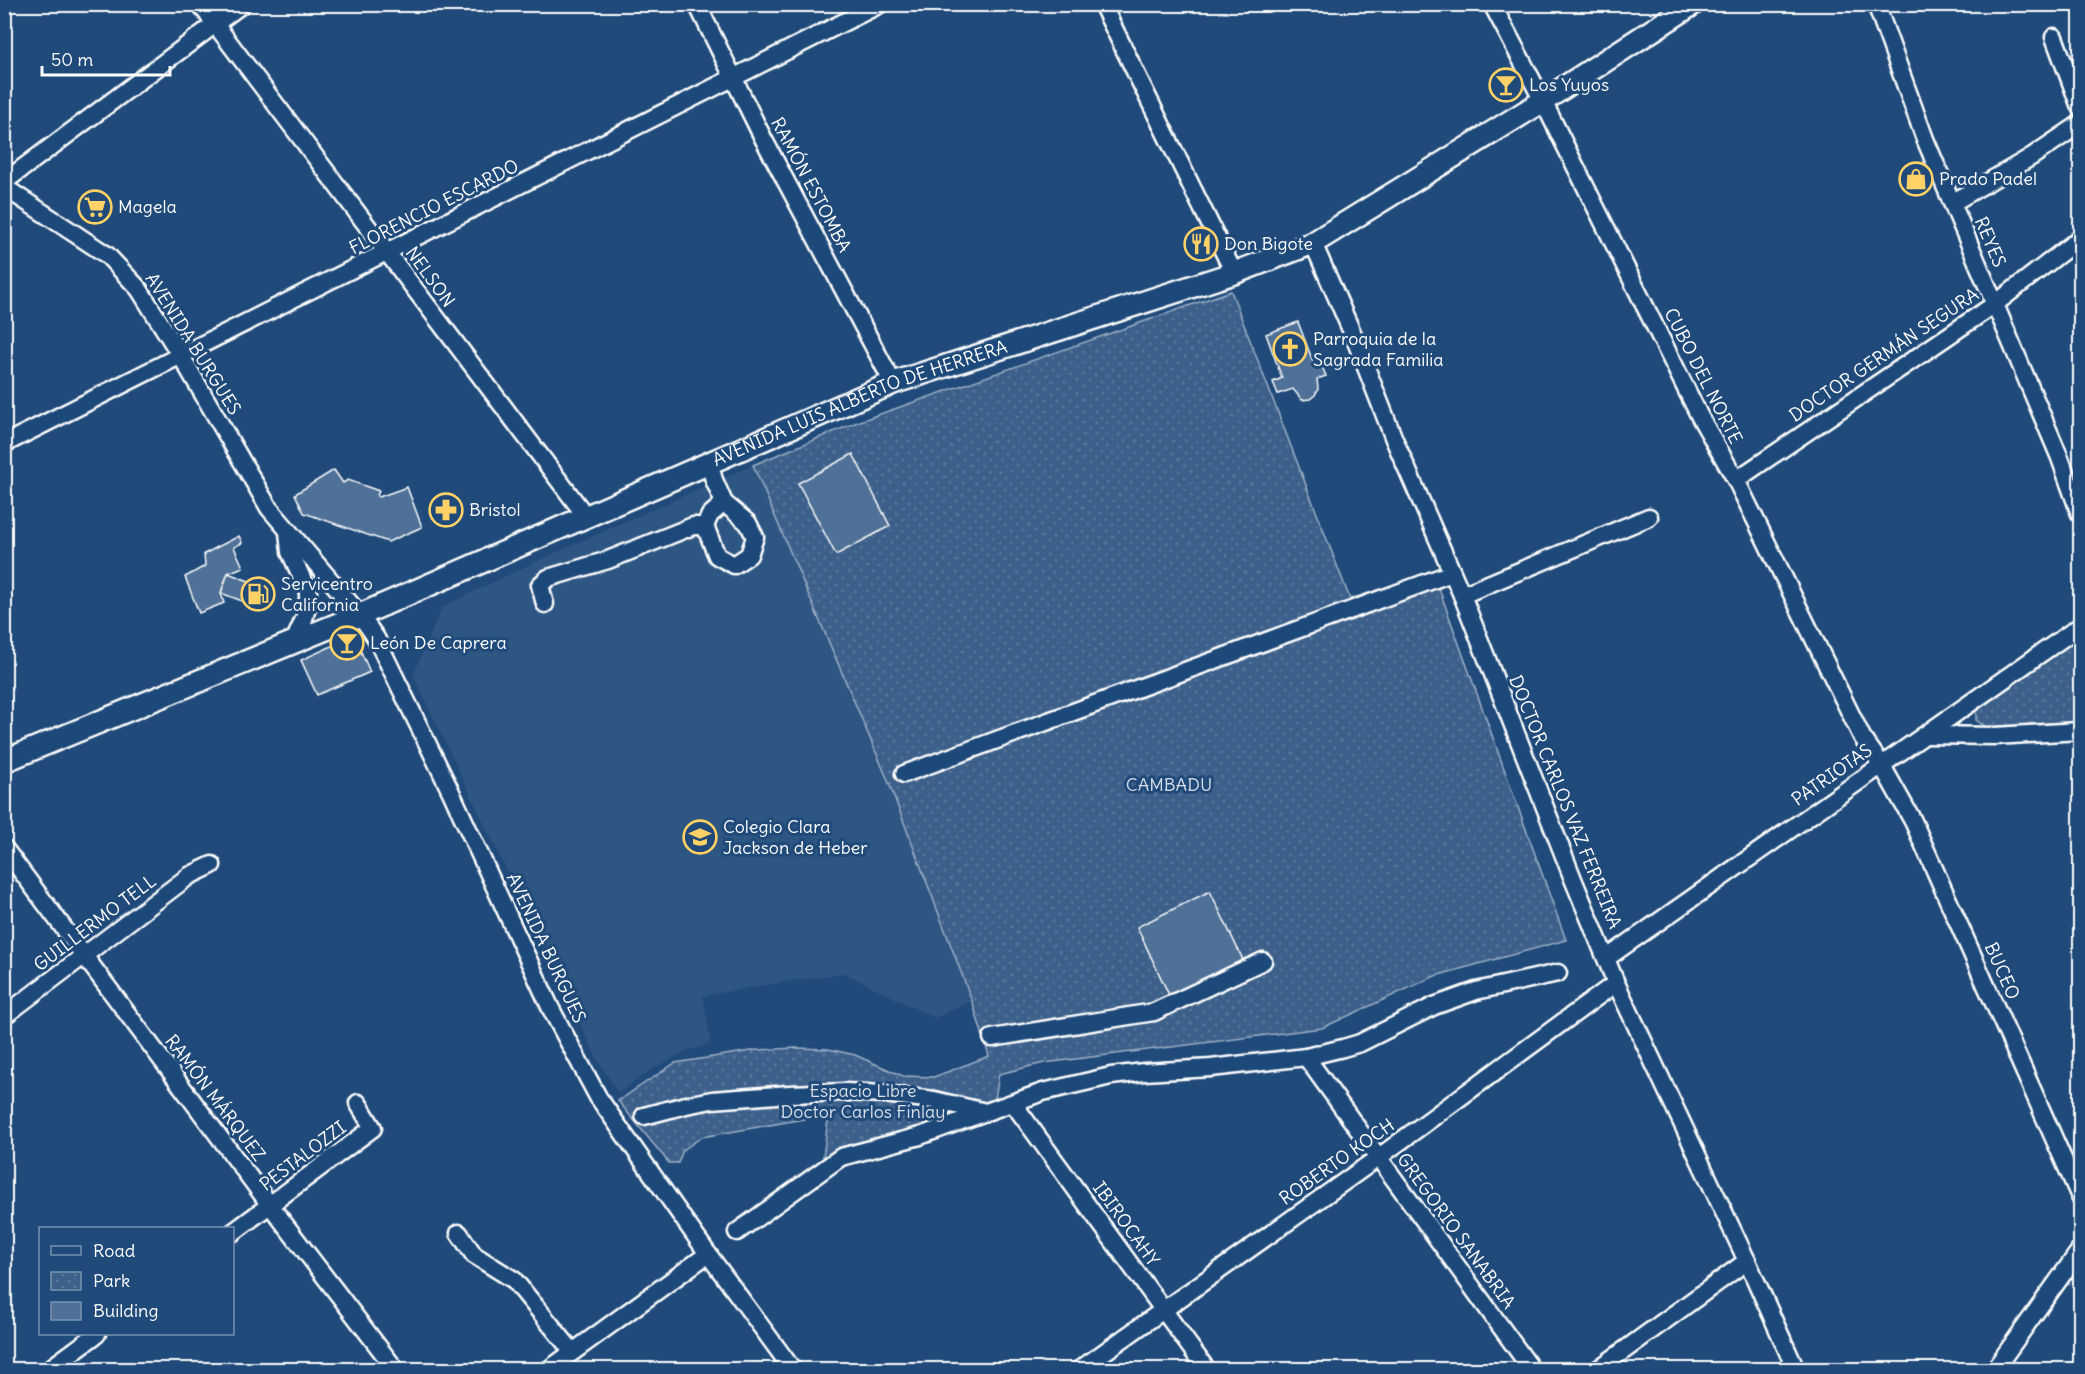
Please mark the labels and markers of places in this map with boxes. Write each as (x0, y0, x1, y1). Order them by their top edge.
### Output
bar icon: Los Yuyos (1488, 67, 1524, 103)
place label: Los Yuyos (1529, 73, 1609, 96)
shop icon: Prado Padel (1898, 161, 1934, 197)
place label: Prado Padel (1939, 167, 2037, 190)
supermarket icon: Magela (77, 189, 113, 225)
place label: Magela (118, 195, 177, 218)
restaurant icon: Don Bigote (1183, 226, 1219, 262)
place label: Don Bigote (1224, 232, 1313, 255)
place label: Parroquia de la Sagrada Familia (1313, 327, 1444, 371)
church icon: Parroquia de la Sagrada Familia (1272, 331, 1308, 367)
pharmacy icon: Bristol (428, 492, 464, 528)
place label: Bristol (469, 498, 521, 521)
place label: Servicentro California (281, 572, 373, 616)
fuel station icon: Servicentro California (240, 576, 276, 612)
bar icon: León De Caprera (329, 625, 365, 661)
place label: León De Caprera (370, 631, 507, 654)
place label: Colegio Clara Jackson de Heber (723, 815, 868, 859)
school or university icon: Colegio Clara Jackson de Heber (682, 819, 718, 855)

